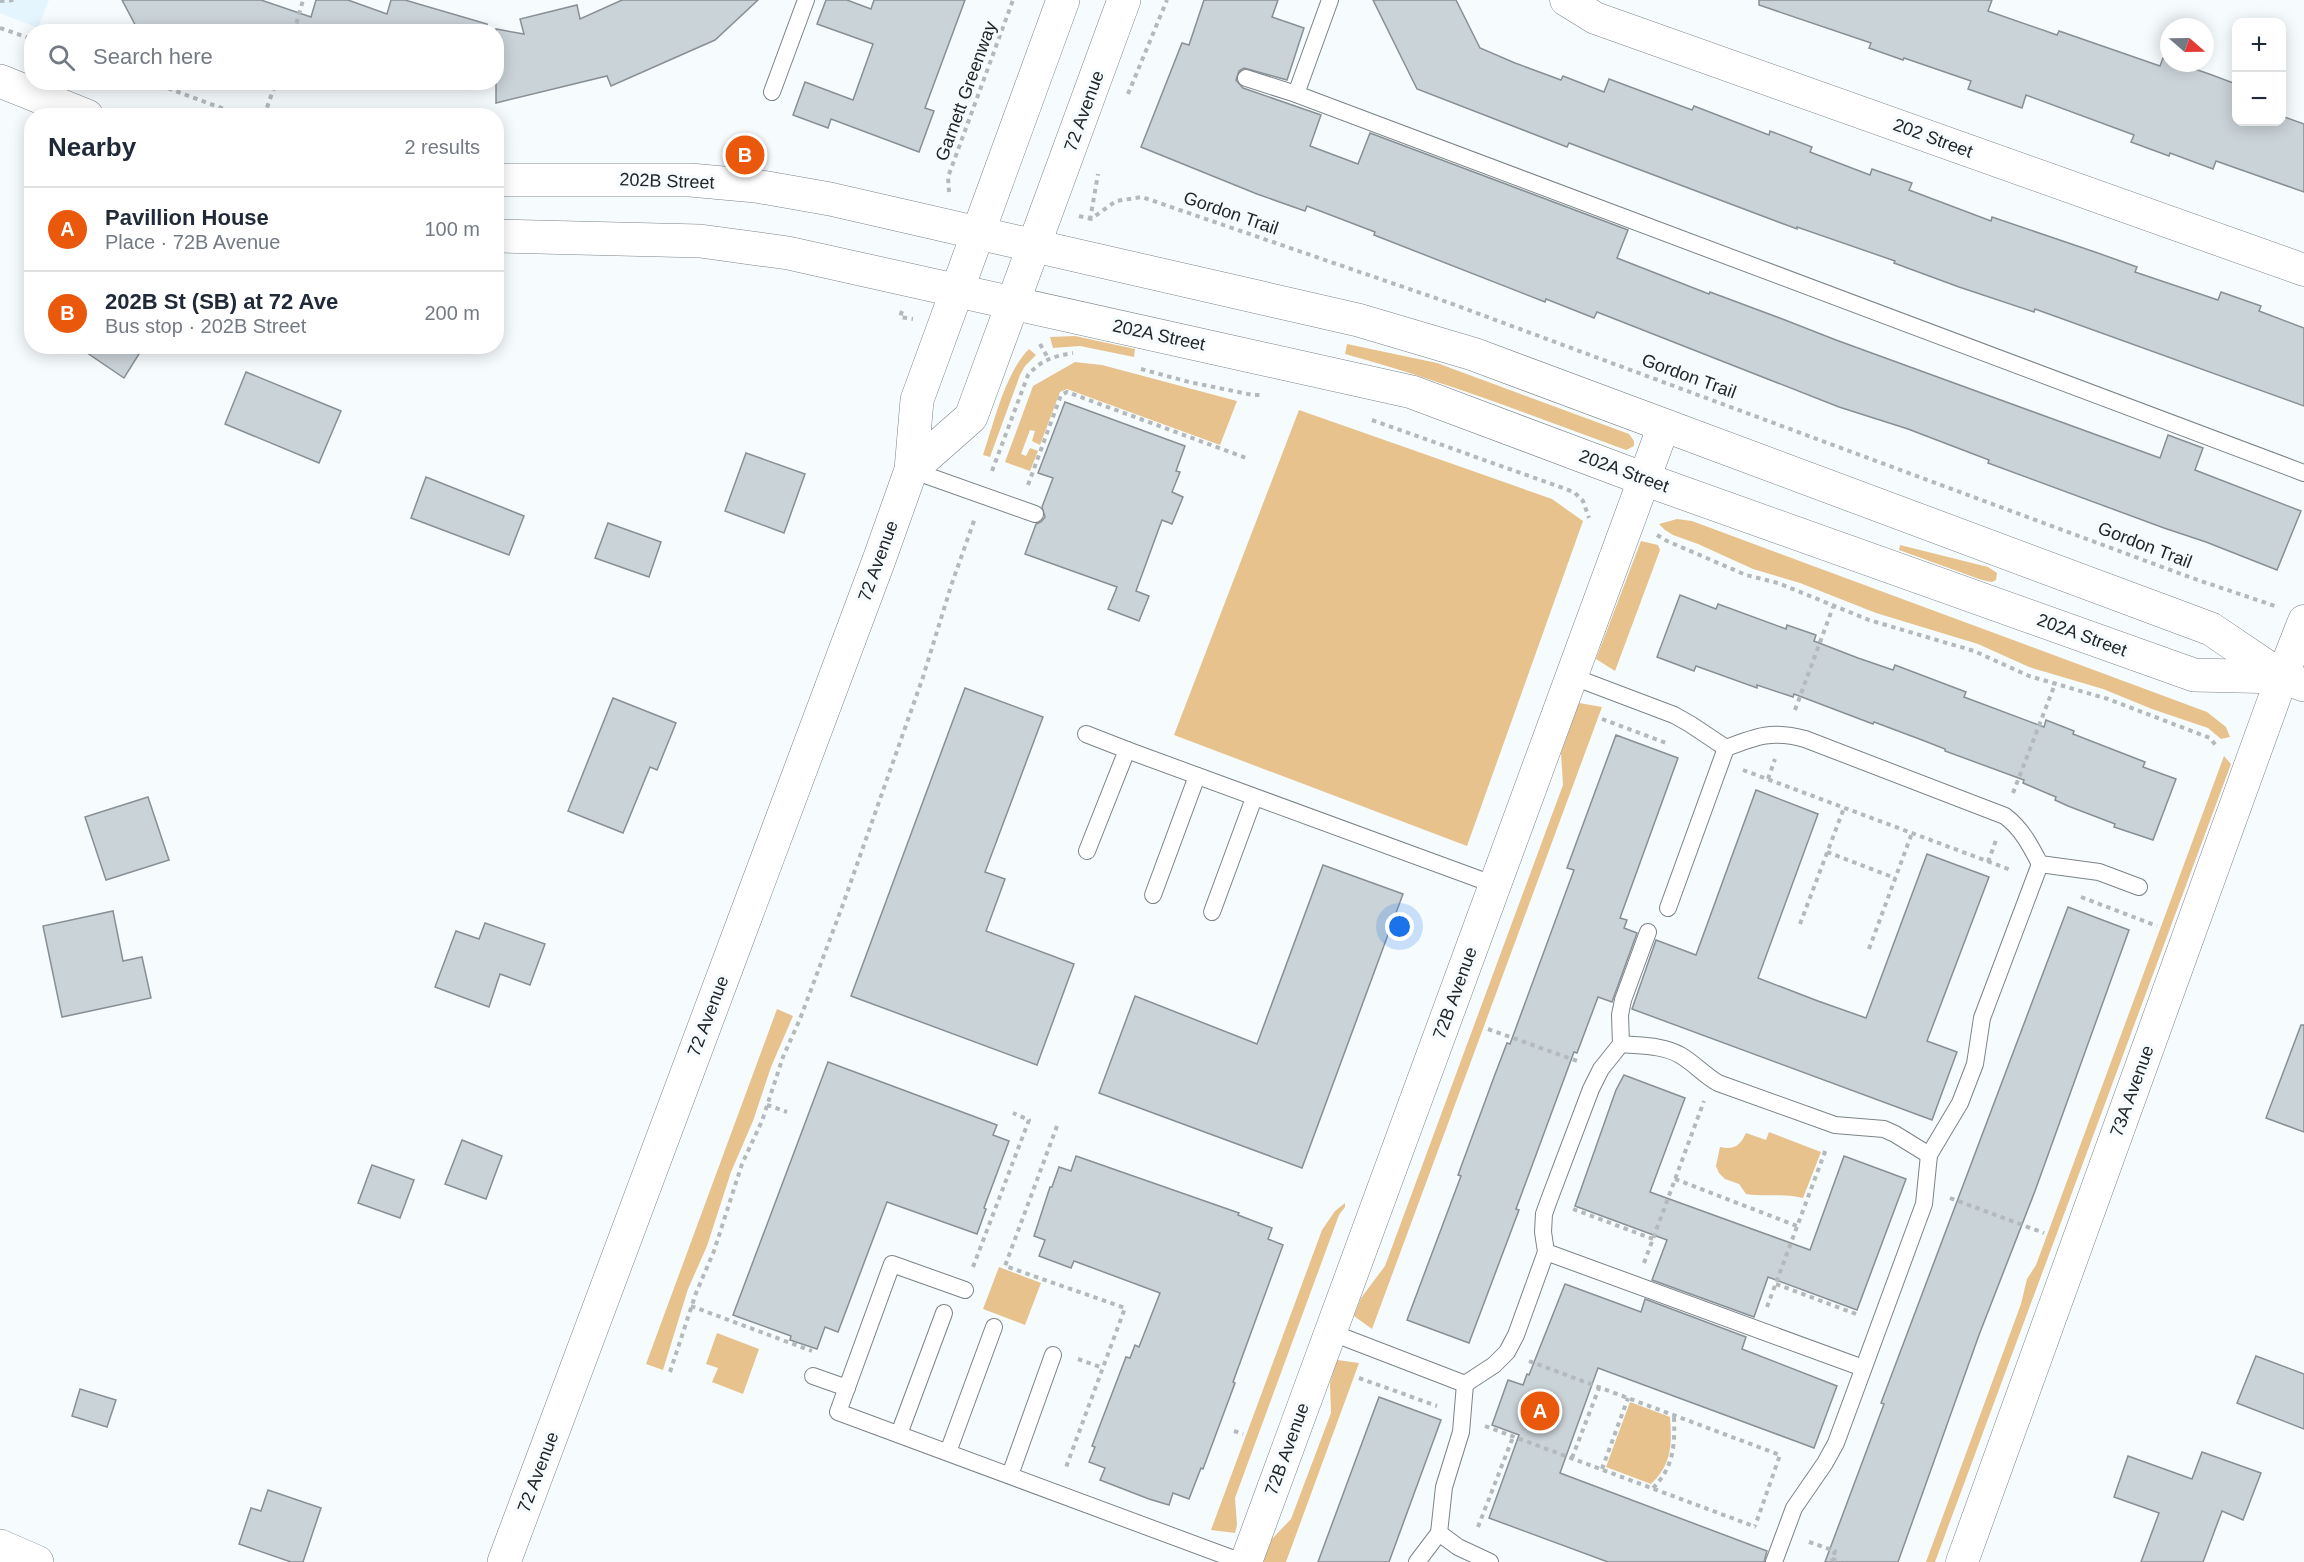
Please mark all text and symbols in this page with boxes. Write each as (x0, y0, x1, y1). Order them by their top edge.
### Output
street label: Garnett Greenway (931, 18, 1001, 164)
north arrow (2160, 18, 2214, 72)
map controls (2232, 18, 2286, 126)
button: + (2232, 18, 2286, 72)
search box (24, 24, 504, 90)
icon: search (45, 41, 78, 74)
text: Search here (93, 44, 213, 69)
street label: 72 Avenue (1060, 68, 1108, 154)
button: − (2232, 72, 2286, 126)
street label: 202 Street (1891, 114, 1975, 162)
text: Nearby (48, 132, 136, 162)
pin: B (726, 132, 764, 178)
text: 2 results (404, 136, 480, 158)
street label: 202B Street (619, 169, 715, 193)
street label: Gordon Trail (1181, 187, 1281, 239)
text: Pavillion House (105, 205, 269, 230)
text: A (60, 218, 75, 240)
text: 100 m (424, 218, 480, 240)
text: Place · 72B Avenue (105, 231, 280, 253)
text: 202B St (SB) at 72 Ave (105, 289, 338, 314)
text: B (60, 302, 75, 324)
text: 200 m (424, 302, 480, 324)
text: Bus stop · 202B Street (105, 315, 306, 337)
street label: 202A Street (1111, 315, 1207, 355)
street label: Gordon Trail (1639, 350, 1739, 402)
street label: 202A Street (1576, 446, 1672, 496)
street label: 72 Avenue (854, 518, 902, 604)
street label: Gordon Trail (2095, 518, 2195, 572)
street label: 202A Street (2034, 610, 2130, 660)
your location (1385, 912, 1414, 941)
street label: 72B Avenue (1429, 944, 1481, 1042)
street label: 72 Avenue (683, 973, 733, 1059)
street label: 73A Avenue (2106, 1043, 2158, 1139)
pin: A (1520, 1388, 1560, 1434)
street label: 72B Avenue (1261, 1400, 1313, 1498)
street label: 72 Avenue (513, 1429, 563, 1515)

